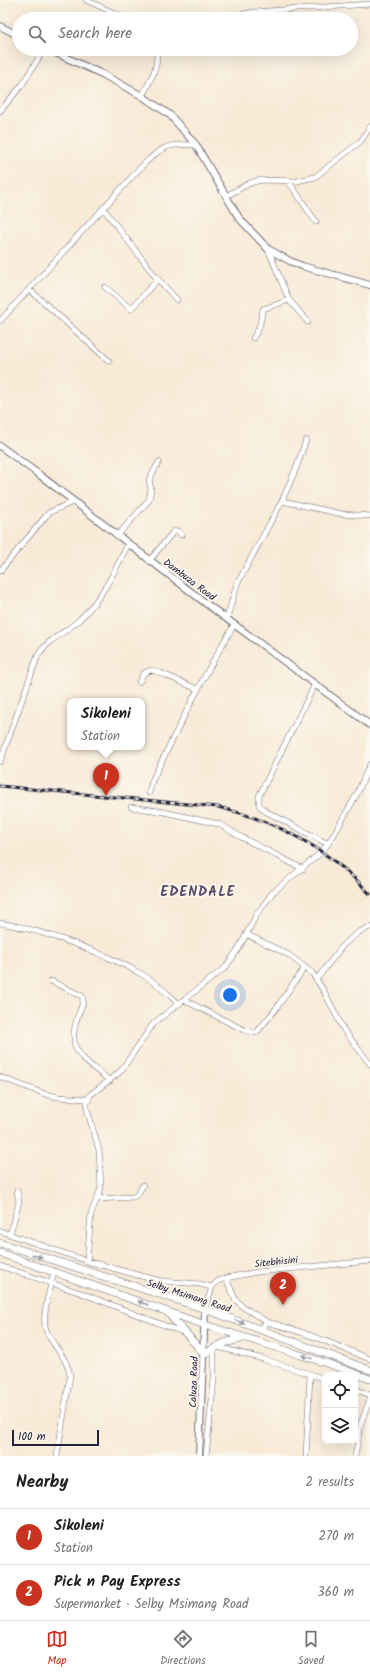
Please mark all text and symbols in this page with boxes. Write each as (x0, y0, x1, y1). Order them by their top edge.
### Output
search box (12, 12, 358, 56)
text: Search here (58, 22, 132, 46)
icon: search (26, 23, 48, 45)
street label: Dambuza Road (160, 555, 220, 606)
popup (67, 698, 145, 750)
text: Sikoleni (81, 702, 131, 726)
text: Station (81, 726, 120, 747)
pin: 1 (93, 763, 119, 796)
district label: EDENDALE (160, 881, 236, 903)
your location (220, 985, 240, 1005)
street label: Sitebhisini (254, 1252, 299, 1272)
one-way arrow (31, 1253, 43, 1259)
pin: 2 (270, 1272, 296, 1305)
street label: Selby Msimang Road (145, 1275, 234, 1317)
one-way arrow (137, 1300, 149, 1306)
one-way arrow (235, 1319, 247, 1325)
one-way arrow (300, 1354, 312, 1360)
street label: Caluza Road (185, 1355, 203, 1408)
map controls (322, 1372, 358, 1444)
button: locate (322, 1372, 358, 1408)
button: layers (322, 1408, 358, 1444)
scale bar (12, 1428, 99, 1447)
text: 100 m (18, 1428, 46, 1446)
text: Nearby (16, 1469, 68, 1496)
text: 2 results (306, 1472, 354, 1493)
text: Sikoleni (54, 1514, 104, 1538)
text: 1 (27, 1526, 31, 1547)
text: 270 m (318, 1526, 354, 1547)
text: Station (54, 1538, 93, 1559)
text: Pick n Pay Express (54, 1570, 180, 1594)
text: 2 (25, 1582, 33, 1603)
text: 360 m (317, 1582, 354, 1603)
text: Supermarket · Selby Msimang Road (54, 1594, 249, 1615)
tab: Map (46, 1628, 68, 1670)
tab: Directions (160, 1628, 206, 1670)
tab: Saved (298, 1628, 324, 1670)

